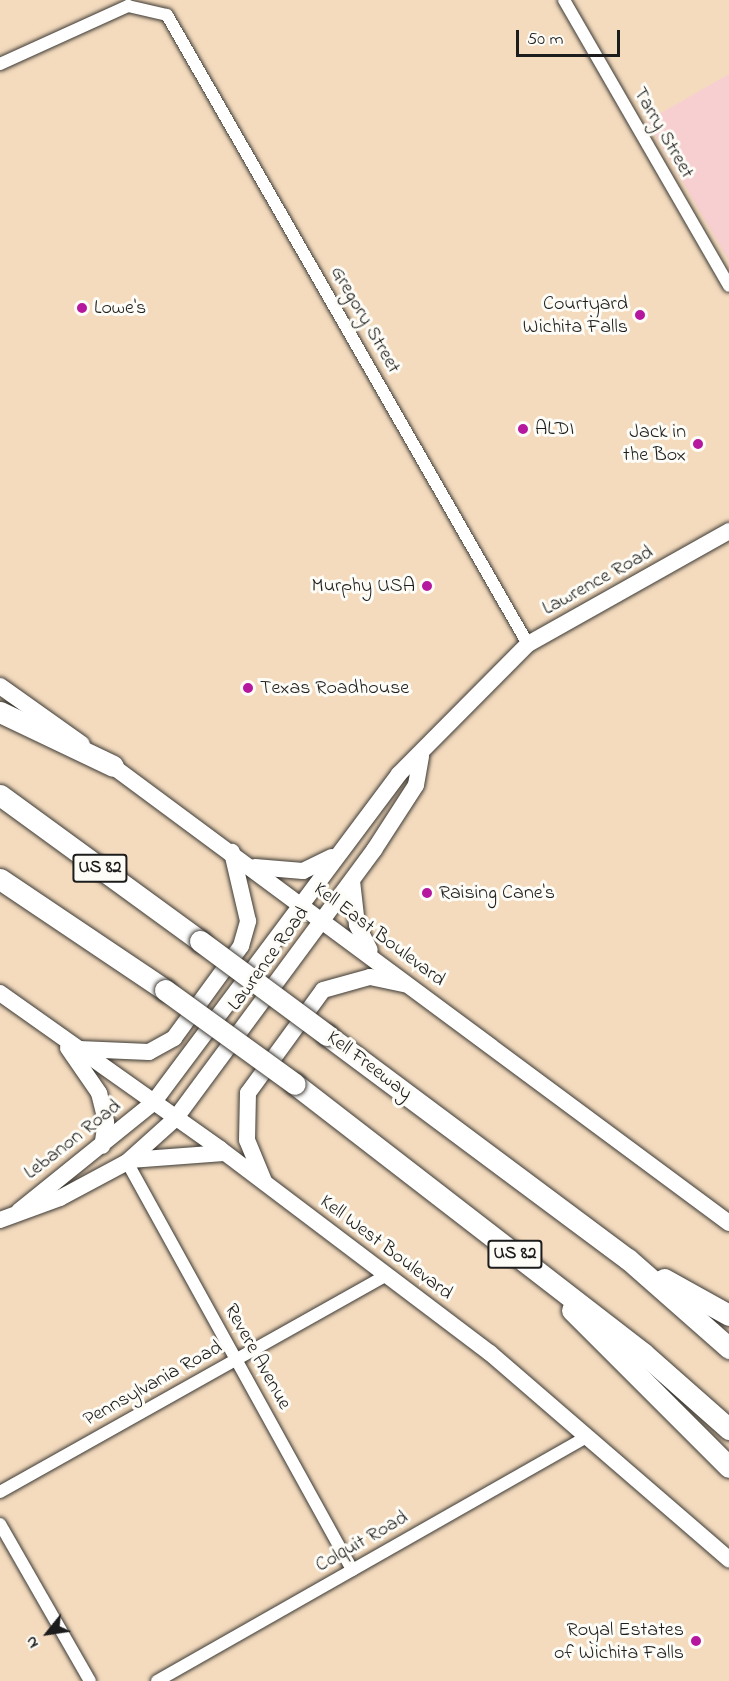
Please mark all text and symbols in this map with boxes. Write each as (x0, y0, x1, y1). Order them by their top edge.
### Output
scale bar (519, 18, 622, 56)
text: 50 m (527, 27, 564, 53)
street label: Tarry Street (627, 83, 699, 183)
street label: Gregory Street (325, 262, 405, 378)
place label: Courtyard Wichita Falls (523, 292, 628, 339)
place label: Lowe's (94, 296, 146, 320)
marker: Lowe's (75, 301, 89, 315)
marker: Courtyard Wichita Falls (633, 308, 647, 322)
place label: ALDI (535, 417, 574, 441)
place label: Jack in the Box (623, 420, 686, 467)
marker: ALDI (516, 422, 530, 436)
marker: Jack in the Box (691, 437, 705, 451)
street label: Lawrence Road (539, 541, 657, 621)
place label: Murphy USA (312, 574, 415, 598)
marker: Murphy USA (420, 579, 434, 593)
place label: Texas Roadhouse (260, 676, 409, 700)
marker: Texas Roadhouse (241, 681, 255, 695)
road number: US 82 (72, 853, 128, 883)
street label: Kell East Boulevard (308, 878, 450, 992)
place label: Raising Cane's (439, 881, 555, 905)
marker: Raising Cane's (420, 886, 434, 900)
street label: Lawrence Road (223, 902, 315, 1016)
street label: Kell Freeway (321, 1026, 417, 1106)
street label: Lebanon Road (20, 1095, 126, 1185)
street label: Kell West Boulevard (315, 1190, 457, 1306)
road number: US 82 (486, 1239, 544, 1269)
street label: Revere Avenue (218, 1300, 296, 1414)
street label: Pennsylvania Road (79, 1336, 227, 1432)
street label: Colquit Road (312, 1506, 412, 1578)
north arrow (18, 1603, 78, 1663)
place label: Royal Estates of Wichita Falls (554, 1618, 684, 1665)
text: N (19, 1631, 46, 1653)
marker: Royal Estates of Wichita Falls (689, 1634, 703, 1648)

